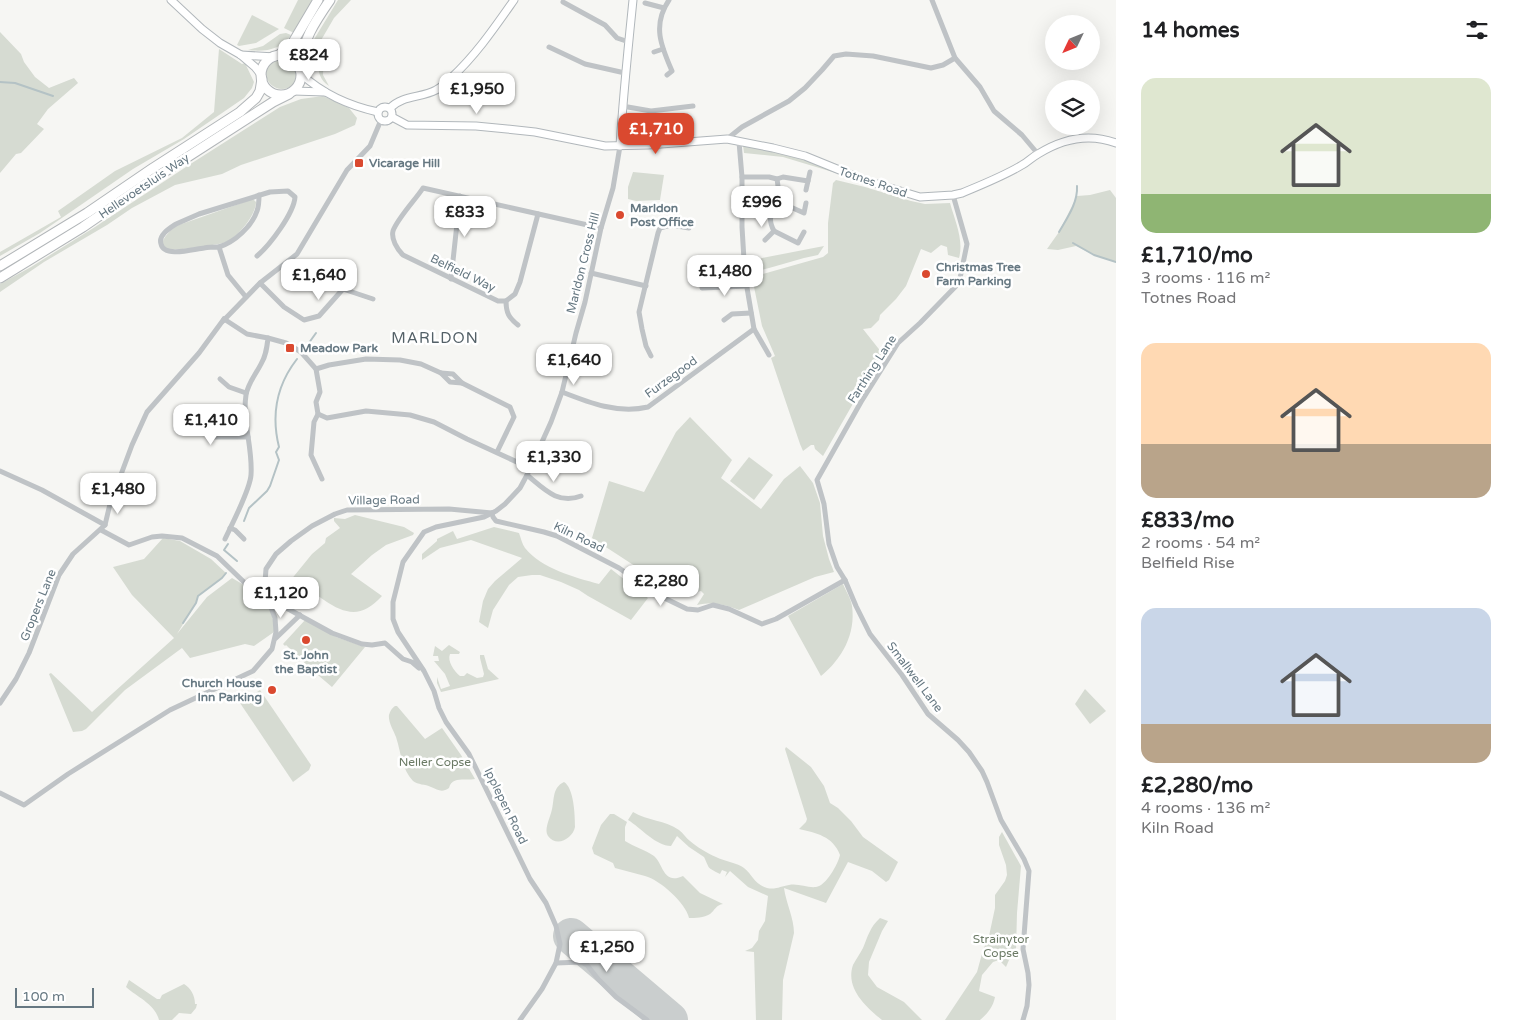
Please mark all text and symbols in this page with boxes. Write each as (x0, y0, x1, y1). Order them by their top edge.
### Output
north arrow (1045, 15, 1100, 70)
map controls (1045, 15, 1100, 135)
icon: filters (1463, 16, 1491, 44)
text: 14 homes (1141, 18, 1240, 43)
pin: £824 (279, 38, 339, 81)
text: £824 (289, 45, 329, 65)
pin: £1,950 (436, 72, 518, 115)
text: £1,950 (450, 79, 504, 99)
button: layers (1045, 80, 1100, 135)
icon: home (1271, 110, 1361, 200)
pin: £1,710 (615, 112, 697, 155)
text: £1,710 (629, 119, 683, 139)
street label: Hellevoetsluis Way (96, 150, 192, 221)
place label: Vicarage Hill (369, 156, 440, 171)
marker: Vicarage Hill (353, 157, 365, 169)
street label: Totnes Road (837, 164, 909, 200)
pin: £996 (732, 186, 792, 228)
text: £996 (742, 192, 782, 212)
pin: £833 (435, 196, 495, 238)
place label: Marldon Post Office (630, 201, 694, 229)
text: £833 (445, 202, 485, 222)
marker: Marldon Post Office (614, 209, 626, 221)
street label: Marldon Cross Hill (564, 211, 602, 315)
text: £1,710/mo (1141, 243, 1253, 268)
street label: Belfield Way (428, 251, 498, 295)
pin: £1,480 (684, 254, 766, 297)
pin: £1,640 (278, 258, 360, 301)
place label: Christmas Tree Farm Parking (936, 260, 1021, 289)
text: £1,480 (698, 261, 752, 281)
text: £1,640 (292, 265, 346, 285)
marker: Christmas Tree Farm Parking (920, 268, 932, 280)
text: 3 rooms · 116 m² (1141, 268, 1270, 288)
text: Totnes Road (1141, 288, 1236, 308)
district label: MARLDON (391, 329, 479, 347)
street label: Farthing Lane (845, 332, 899, 406)
place label: Meadow Park (300, 341, 378, 355)
marker: Meadow Park (284, 342, 296, 354)
pin: £1,640 (533, 344, 615, 386)
text: £1,640 (547, 350, 601, 370)
street label: Furzegood (642, 353, 700, 401)
icon: home (1271, 375, 1361, 465)
pin: £1,410 (170, 404, 252, 446)
text: £1,410 (184, 410, 238, 430)
pin: £1,330 (513, 440, 595, 483)
text: £1,330 (527, 447, 581, 467)
pin: £1,480 (77, 472, 159, 515)
text: £1,480 (91, 479, 145, 499)
street label: Village Road (348, 492, 420, 508)
text: £833/mo (1141, 508, 1234, 533)
street label: Kiln Road (551, 519, 607, 555)
text: 2 rooms · 54 m² (1141, 533, 1260, 553)
text: Belfield Rise (1141, 553, 1235, 573)
pin: £2,280 (620, 564, 702, 607)
street label: Gropers Lane (17, 567, 59, 643)
text: £2,280 (634, 571, 688, 591)
pin: £1,120 (240, 576, 322, 619)
text: £1,120 (254, 583, 308, 603)
marker: St. John the Baptist (300, 634, 312, 646)
street label: Smallwell Lane (884, 639, 946, 715)
icon: home (1271, 640, 1361, 730)
place label: St. John the Baptist (274, 648, 338, 677)
place label: Church House Inn Parking (182, 676, 262, 705)
marker: Church House Inn Parking (266, 684, 278, 696)
park label: Neller Copse (399, 755, 471, 769)
street label: Ipplepen Road (481, 766, 531, 846)
text: £2,280/mo (1141, 773, 1253, 798)
text: 4 rooms · 136 m² (1141, 798, 1270, 818)
text: Kiln Road (1141, 818, 1214, 838)
pin: £1,250 (566, 930, 648, 973)
park label: Strainytor Copse (973, 932, 1030, 960)
text: £1,250 (580, 937, 634, 957)
scale bar (15, 985, 94, 1008)
text: 100 m (22, 988, 65, 1005)

